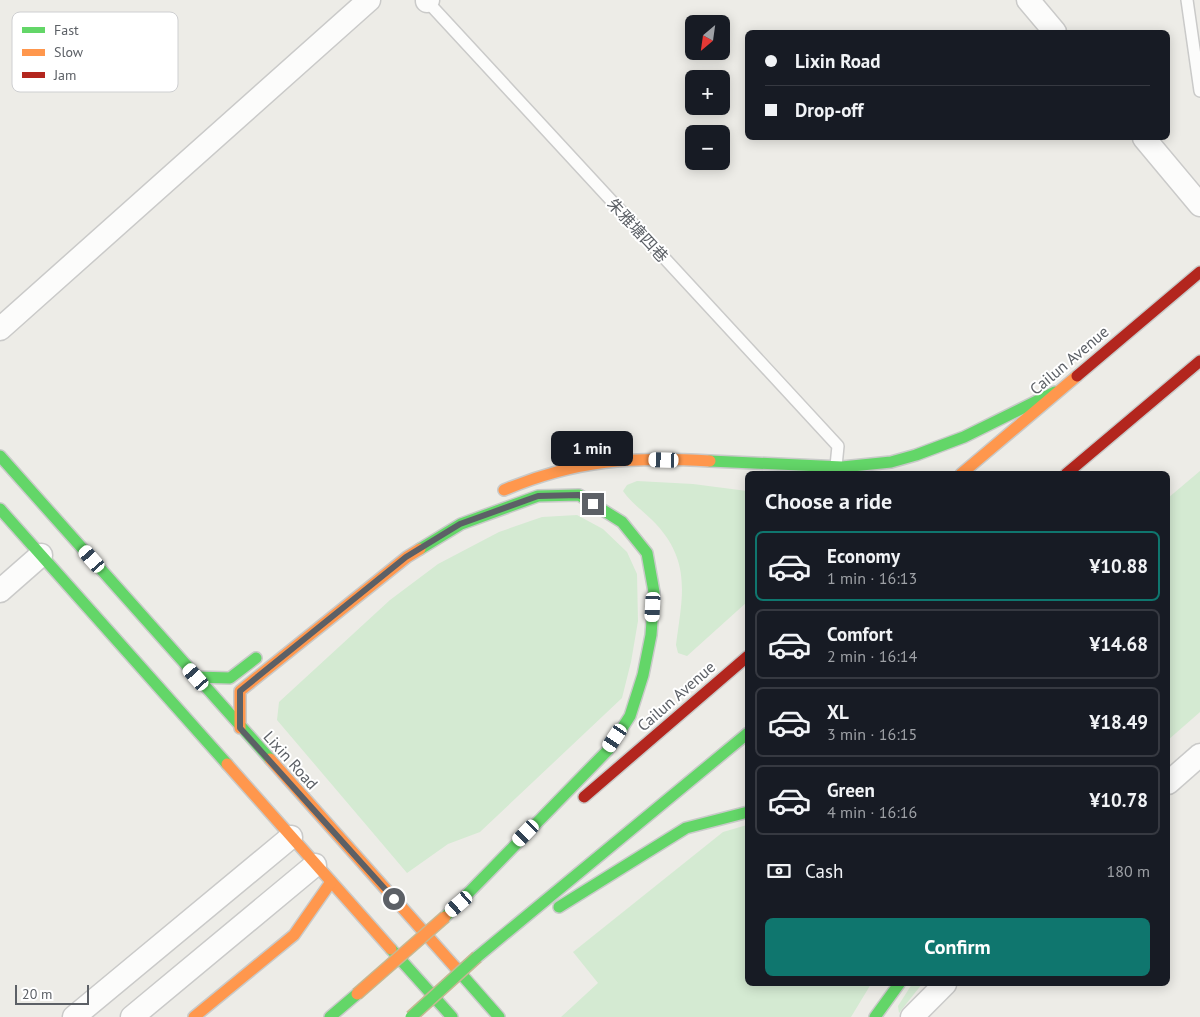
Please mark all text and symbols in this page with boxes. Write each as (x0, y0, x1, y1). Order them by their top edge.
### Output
legend (12, 12, 178, 92)
north arrow (685, 15, 730, 60)
map controls (685, 15, 730, 170)
text: Fast (54, 21, 79, 39)
text: Slow (54, 43, 84, 61)
text: Lixin Road (795, 49, 881, 73)
text: Jam (53, 66, 76, 84)
button: + (685, 70, 730, 115)
text: Drop-off (795, 98, 863, 122)
button: − (685, 125, 730, 170)
street label: 朱雅塘四巷 (603, 194, 673, 266)
street label: Cailun Avenue (1025, 321, 1113, 399)
callout: 1 min (552, 432, 634, 466)
text: 1 min (572, 438, 612, 458)
car (648, 452, 679, 468)
text: Choose a ride (765, 487, 892, 515)
route end (582, 493, 604, 515)
car (76, 543, 107, 575)
icon: car (767, 544, 812, 589)
text: Economy (827, 544, 900, 568)
text: ¥10.88 (1089, 554, 1148, 578)
text: 1 min · 16:13 (827, 568, 917, 588)
car (644, 592, 661, 622)
icon: car (767, 622, 812, 667)
text: Comfort (827, 622, 893, 646)
text: ¥14.68 (1089, 632, 1148, 656)
text: 2 min · 16:14 (827, 646, 917, 666)
street label: Cailun Avenue (633, 657, 719, 735)
car (180, 661, 211, 693)
icon: car (767, 700, 812, 745)
text: XL (827, 700, 849, 724)
text: ¥18.49 (1089, 710, 1148, 734)
car (600, 721, 629, 755)
text: 3 min · 16:15 (827, 724, 917, 744)
street label: Lixin Road (259, 727, 323, 793)
icon: car (767, 778, 812, 823)
text: Green (827, 778, 875, 802)
text: ¥10.78 (1089, 788, 1148, 812)
text: 4 min · 16:16 (827, 802, 917, 822)
car (510, 817, 541, 849)
icon: cash (765, 857, 793, 885)
text: Cash (805, 859, 843, 883)
text: 180 m (1107, 861, 1150, 881)
route start (383, 888, 405, 910)
car (442, 888, 475, 920)
button: Confirm (765, 918, 1150, 976)
scale bar (15, 982, 89, 1005)
text: 20 m (22, 985, 52, 1003)

